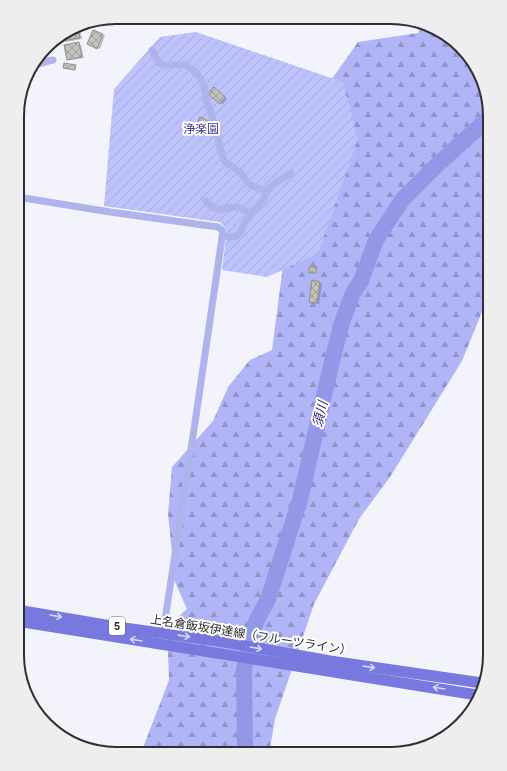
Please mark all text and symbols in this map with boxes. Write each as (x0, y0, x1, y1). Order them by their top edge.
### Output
park label: 浄楽園 (183, 122, 219, 136)
water label: 須川 (310, 398, 331, 428)
one-way arrow (49, 612, 62, 620)
street label: 上名倉飯坂伊達線（フルーツライン） (149, 612, 353, 658)
road number: 5 (109, 617, 125, 635)
one-way arrow (177, 632, 190, 640)
one-way arrow (130, 636, 143, 644)
one-way arrow (249, 644, 262, 652)
one-way arrow (362, 663, 375, 671)
one-way arrow (433, 684, 446, 692)

